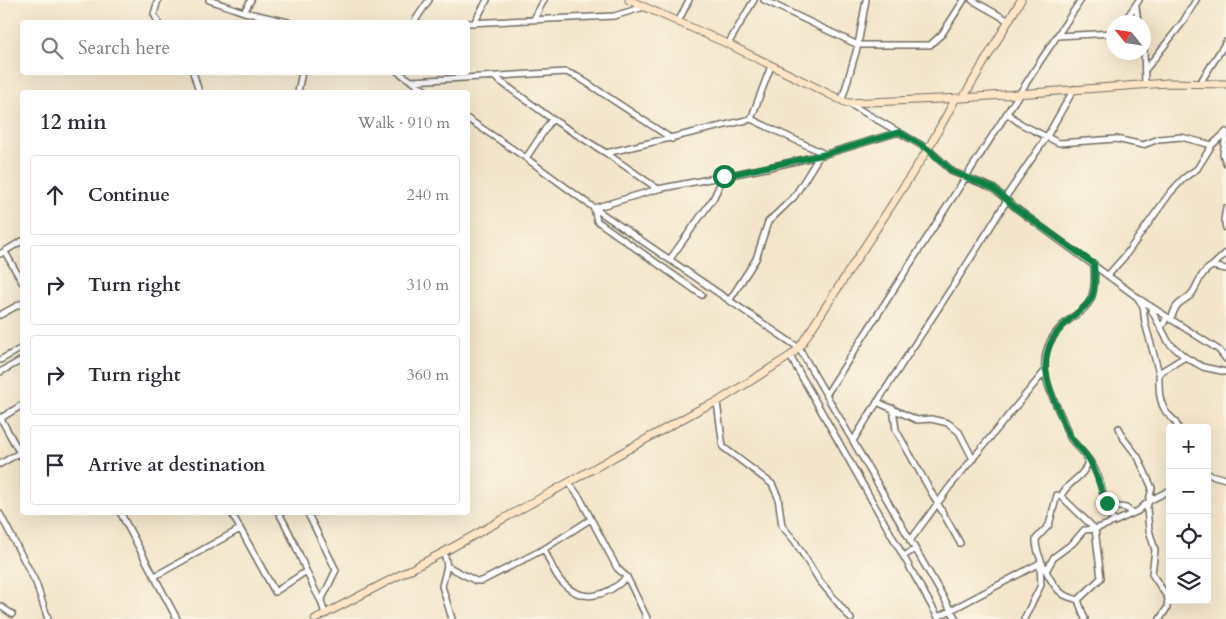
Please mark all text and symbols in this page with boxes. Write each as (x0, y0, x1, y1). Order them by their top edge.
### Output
north arrow (1106, 15, 1151, 60)
search box (20, 20, 470, 75)
icon: search (38, 34, 66, 62)
text: Search here (78, 35, 170, 61)
text: 12 min (40, 108, 107, 137)
text: Walk · 910 m (358, 112, 450, 134)
route start (713, 165, 736, 188)
icon: ahead (41, 181, 69, 209)
text: Continue (88, 182, 170, 208)
text: 240 m (407, 184, 449, 206)
icon: right (41, 271, 69, 299)
text: Turn right (88, 272, 180, 298)
text: 310 m (407, 274, 449, 296)
icon: right (41, 361, 69, 389)
text: Turn right (88, 362, 180, 388)
text: 360 m (407, 364, 449, 386)
map controls (1166, 424, 1211, 604)
button: + (1166, 424, 1211, 469)
icon: arrive (41, 451, 69, 479)
text: Arrive at destination (88, 452, 265, 478)
button: − (1166, 469, 1211, 514)
route end (1096, 492, 1119, 515)
button: locate (1166, 514, 1211, 559)
button: layers (1166, 559, 1211, 604)

